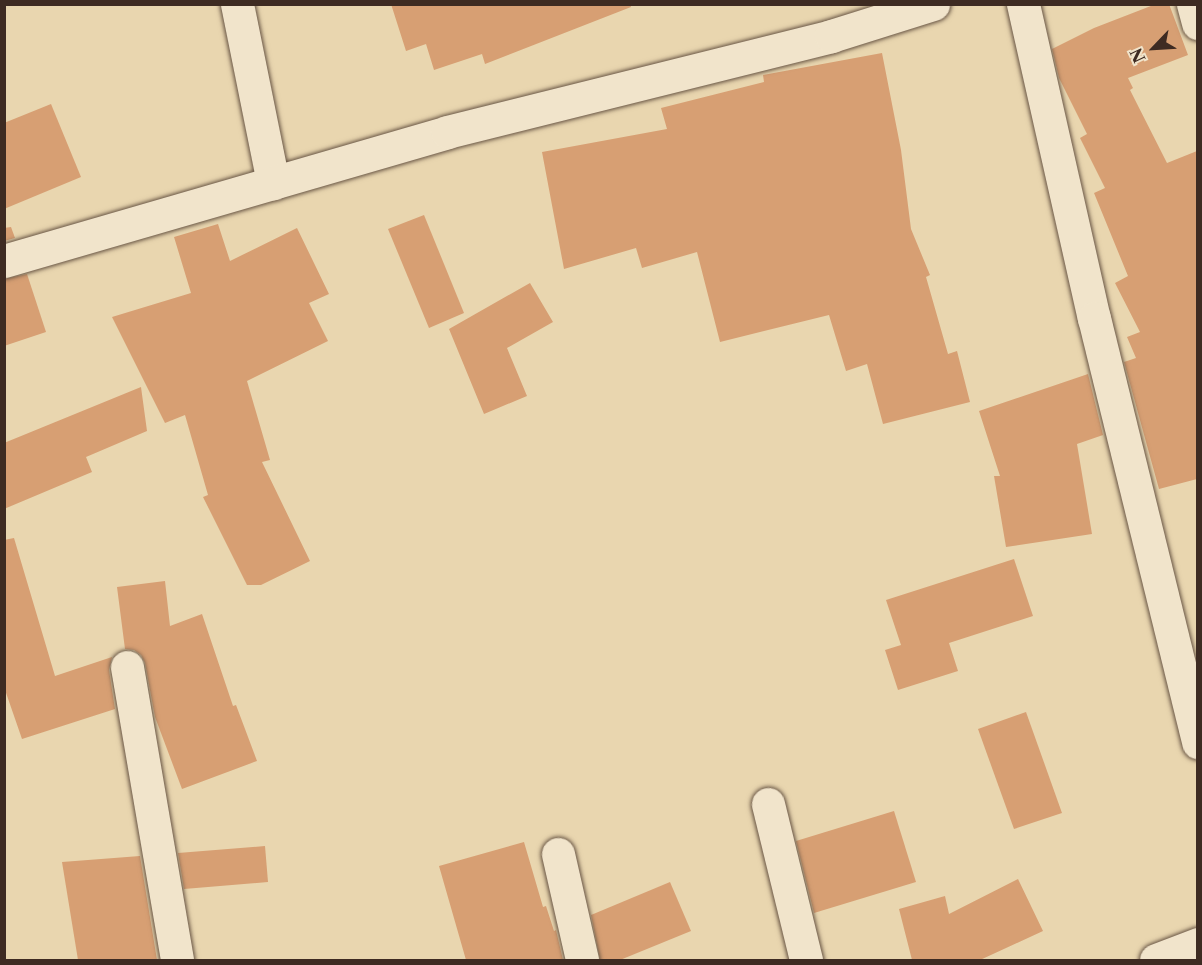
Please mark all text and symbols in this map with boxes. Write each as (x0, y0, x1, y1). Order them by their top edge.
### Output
north arrow (1124, 18, 1184, 78)
text: N (1126, 45, 1150, 66)

